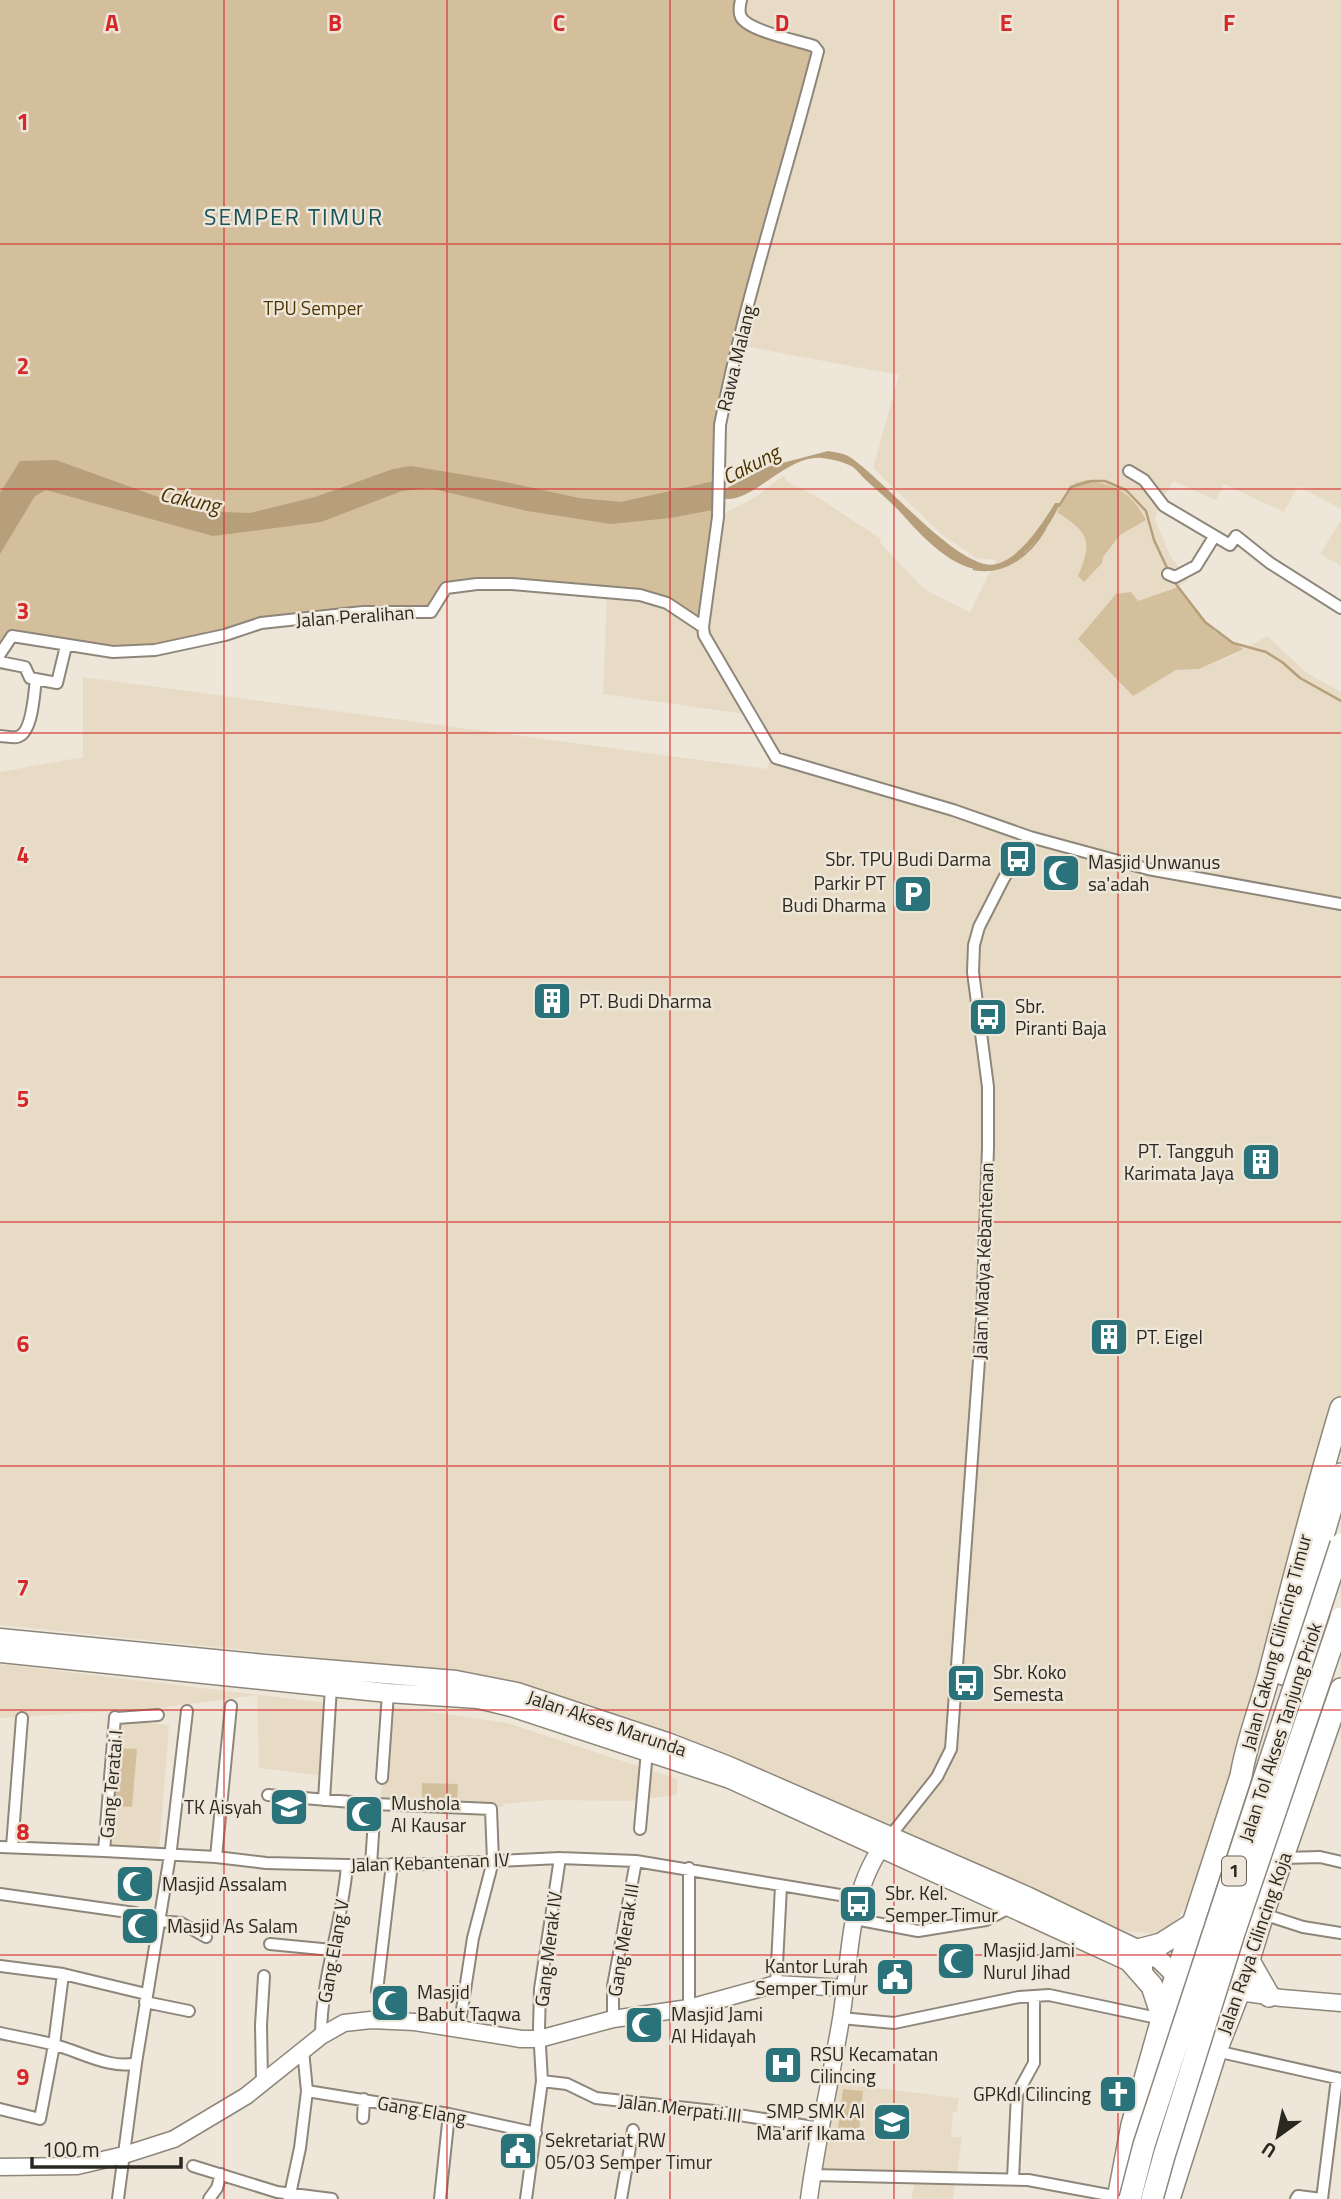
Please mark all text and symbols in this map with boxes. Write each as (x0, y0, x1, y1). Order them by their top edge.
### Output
text: A (105, 5, 119, 40)
text: B (328, 5, 342, 40)
text: C (553, 5, 565, 40)
text: D (775, 5, 789, 40)
text: E (1000, 5, 1012, 40)
text: F (1223, 5, 1235, 40)
text: 1 (17, 104, 29, 139)
district label: SEMPER TIMUR (204, 199, 384, 234)
park label: TPU Semper (263, 293, 363, 322)
street label: Rawa Malang (708, 301, 763, 414)
text: 2 (17, 348, 29, 383)
water label: Cakung (716, 435, 787, 492)
water label: Cakung (157, 477, 225, 521)
text: 3 (17, 593, 29, 628)
street label: Jalan Peralihan (295, 597, 415, 634)
text: 4 (17, 837, 29, 872)
bus stop icon: Sbr. TPU Budi Darma (997, 838, 1039, 880)
place label: Sbr. TPU Budi Darma (825, 844, 991, 873)
place label: Masjid Unwanus sa'adah (1088, 847, 1220, 898)
mosque icon: Masjid Unwanus sa'adah (1040, 852, 1082, 894)
place label: Parkir PT Budi Dharma (782, 868, 886, 919)
parking icon: Parkir PT Budi Dharma (892, 873, 934, 915)
building icon: PT. Budi Dharma (531, 980, 573, 1022)
place label: PT. Budi Dharma (579, 986, 712, 1015)
place label: Sbr. Piranti Baja (1015, 991, 1107, 1042)
bus stop icon: Sbr. Piranti Baja (967, 996, 1009, 1038)
text: 5 (17, 1081, 29, 1116)
place label: PT. Tangguh Karimata Jaya (1124, 1136, 1234, 1187)
building icon: PT. Tangguh Karimata Jaya (1240, 1141, 1282, 1183)
street label: Jalan Madya Kebantenan (965, 1162, 1000, 1360)
building icon: PT. Eigel (1088, 1316, 1130, 1358)
place label: PT. Eigel (1136, 1322, 1203, 1351)
text: 6 (17, 1326, 30, 1361)
street label: Jalan Cakung Cilincing Timur (1233, 1530, 1318, 1753)
text: 7 (17, 1570, 29, 1605)
street label: Jalan Tol Akses Tanjung Priok (1230, 1618, 1329, 1846)
place label: Sbr. Koko Semesta (993, 1657, 1067, 1708)
bus stop icon: Sbr. Koko Semesta (945, 1662, 987, 1704)
street label: Jalan Akses Marunda (523, 1682, 691, 1764)
street label: Gang Teratai I (91, 1729, 130, 1839)
school or university icon: TK Aisyah (268, 1786, 310, 1828)
place label: Mushola Al Kausar (391, 1788, 467, 1839)
place label: TK Aisyah (184, 1792, 262, 1821)
mosque icon: Mushola Al Kausar (343, 1793, 385, 1835)
text: 8 (17, 1814, 30, 1849)
street label: Jalan Kebantenan IV (350, 1844, 510, 1879)
street label: Jalan Raya Cilincing Koja (1209, 1847, 1299, 2038)
road number: 1 (1222, 1856, 1246, 1885)
mosque icon: Masjid Assalam (114, 1863, 156, 1905)
place label: Masjid Assalam (162, 1869, 287, 1898)
place label: Sbr. Kel. Semper Timur (885, 1878, 998, 1929)
street label: Gang Merak III (599, 1881, 646, 1999)
bus stop icon: Sbr. Kel. Semper Timur (837, 1883, 879, 1925)
street label: Gang Merak IV (526, 1890, 569, 2008)
street label: Gang Elang V (309, 1897, 356, 2005)
mosque icon: Masjid As Salam (119, 1905, 161, 1947)
place label: Masjid As Salam (167, 1911, 298, 1940)
place label: Masjid Jami Nurul Jihad (983, 1935, 1075, 1986)
mosque icon: Masjid Jami Nurul Jihad (935, 1940, 977, 1982)
place label: Kantor Lurah Semper Timur (755, 1951, 868, 2002)
public building icon: Kantor Lurah Semper Timur (874, 1956, 916, 1998)
place label: Masjid Babut Taqwa (417, 1977, 521, 2028)
mosque icon: Masjid Babut Taqwa (369, 1982, 411, 2024)
place label: Masjid Jami Al Hidayah (671, 1999, 763, 2050)
mosque icon: Masjid Jami Al Hidayah (623, 2004, 665, 2046)
place label: RSU Kecamatan Cilincing (810, 2039, 938, 2090)
hospital icon: RSU Kecamatan Cilincing (762, 2044, 804, 2086)
text: 9 (17, 2059, 30, 2094)
church icon: GPKdI Cilincing (1097, 2073, 1139, 2115)
place label: GPKdI Cilincing (973, 2079, 1091, 2108)
street label: Jalan Merpati III (617, 2086, 743, 2129)
street label: Gang Elang (375, 2087, 469, 2132)
place label: SMP SMK Al Ma'arif Ikama (756, 2096, 865, 2147)
school or university icon: SMP SMK Al Ma'arif Ikama (871, 2101, 913, 2143)
north arrow (1243, 2101, 1313, 2171)
place label: Sekretariat RW 05/03 Semper Timur (545, 2125, 713, 2176)
scale bar (32, 2126, 180, 2170)
public building icon: Sekretariat RW 05/03 Semper Timur (497, 2130, 539, 2172)
text: 100 m (42, 2133, 99, 2165)
text: U (1255, 2135, 1282, 2166)

